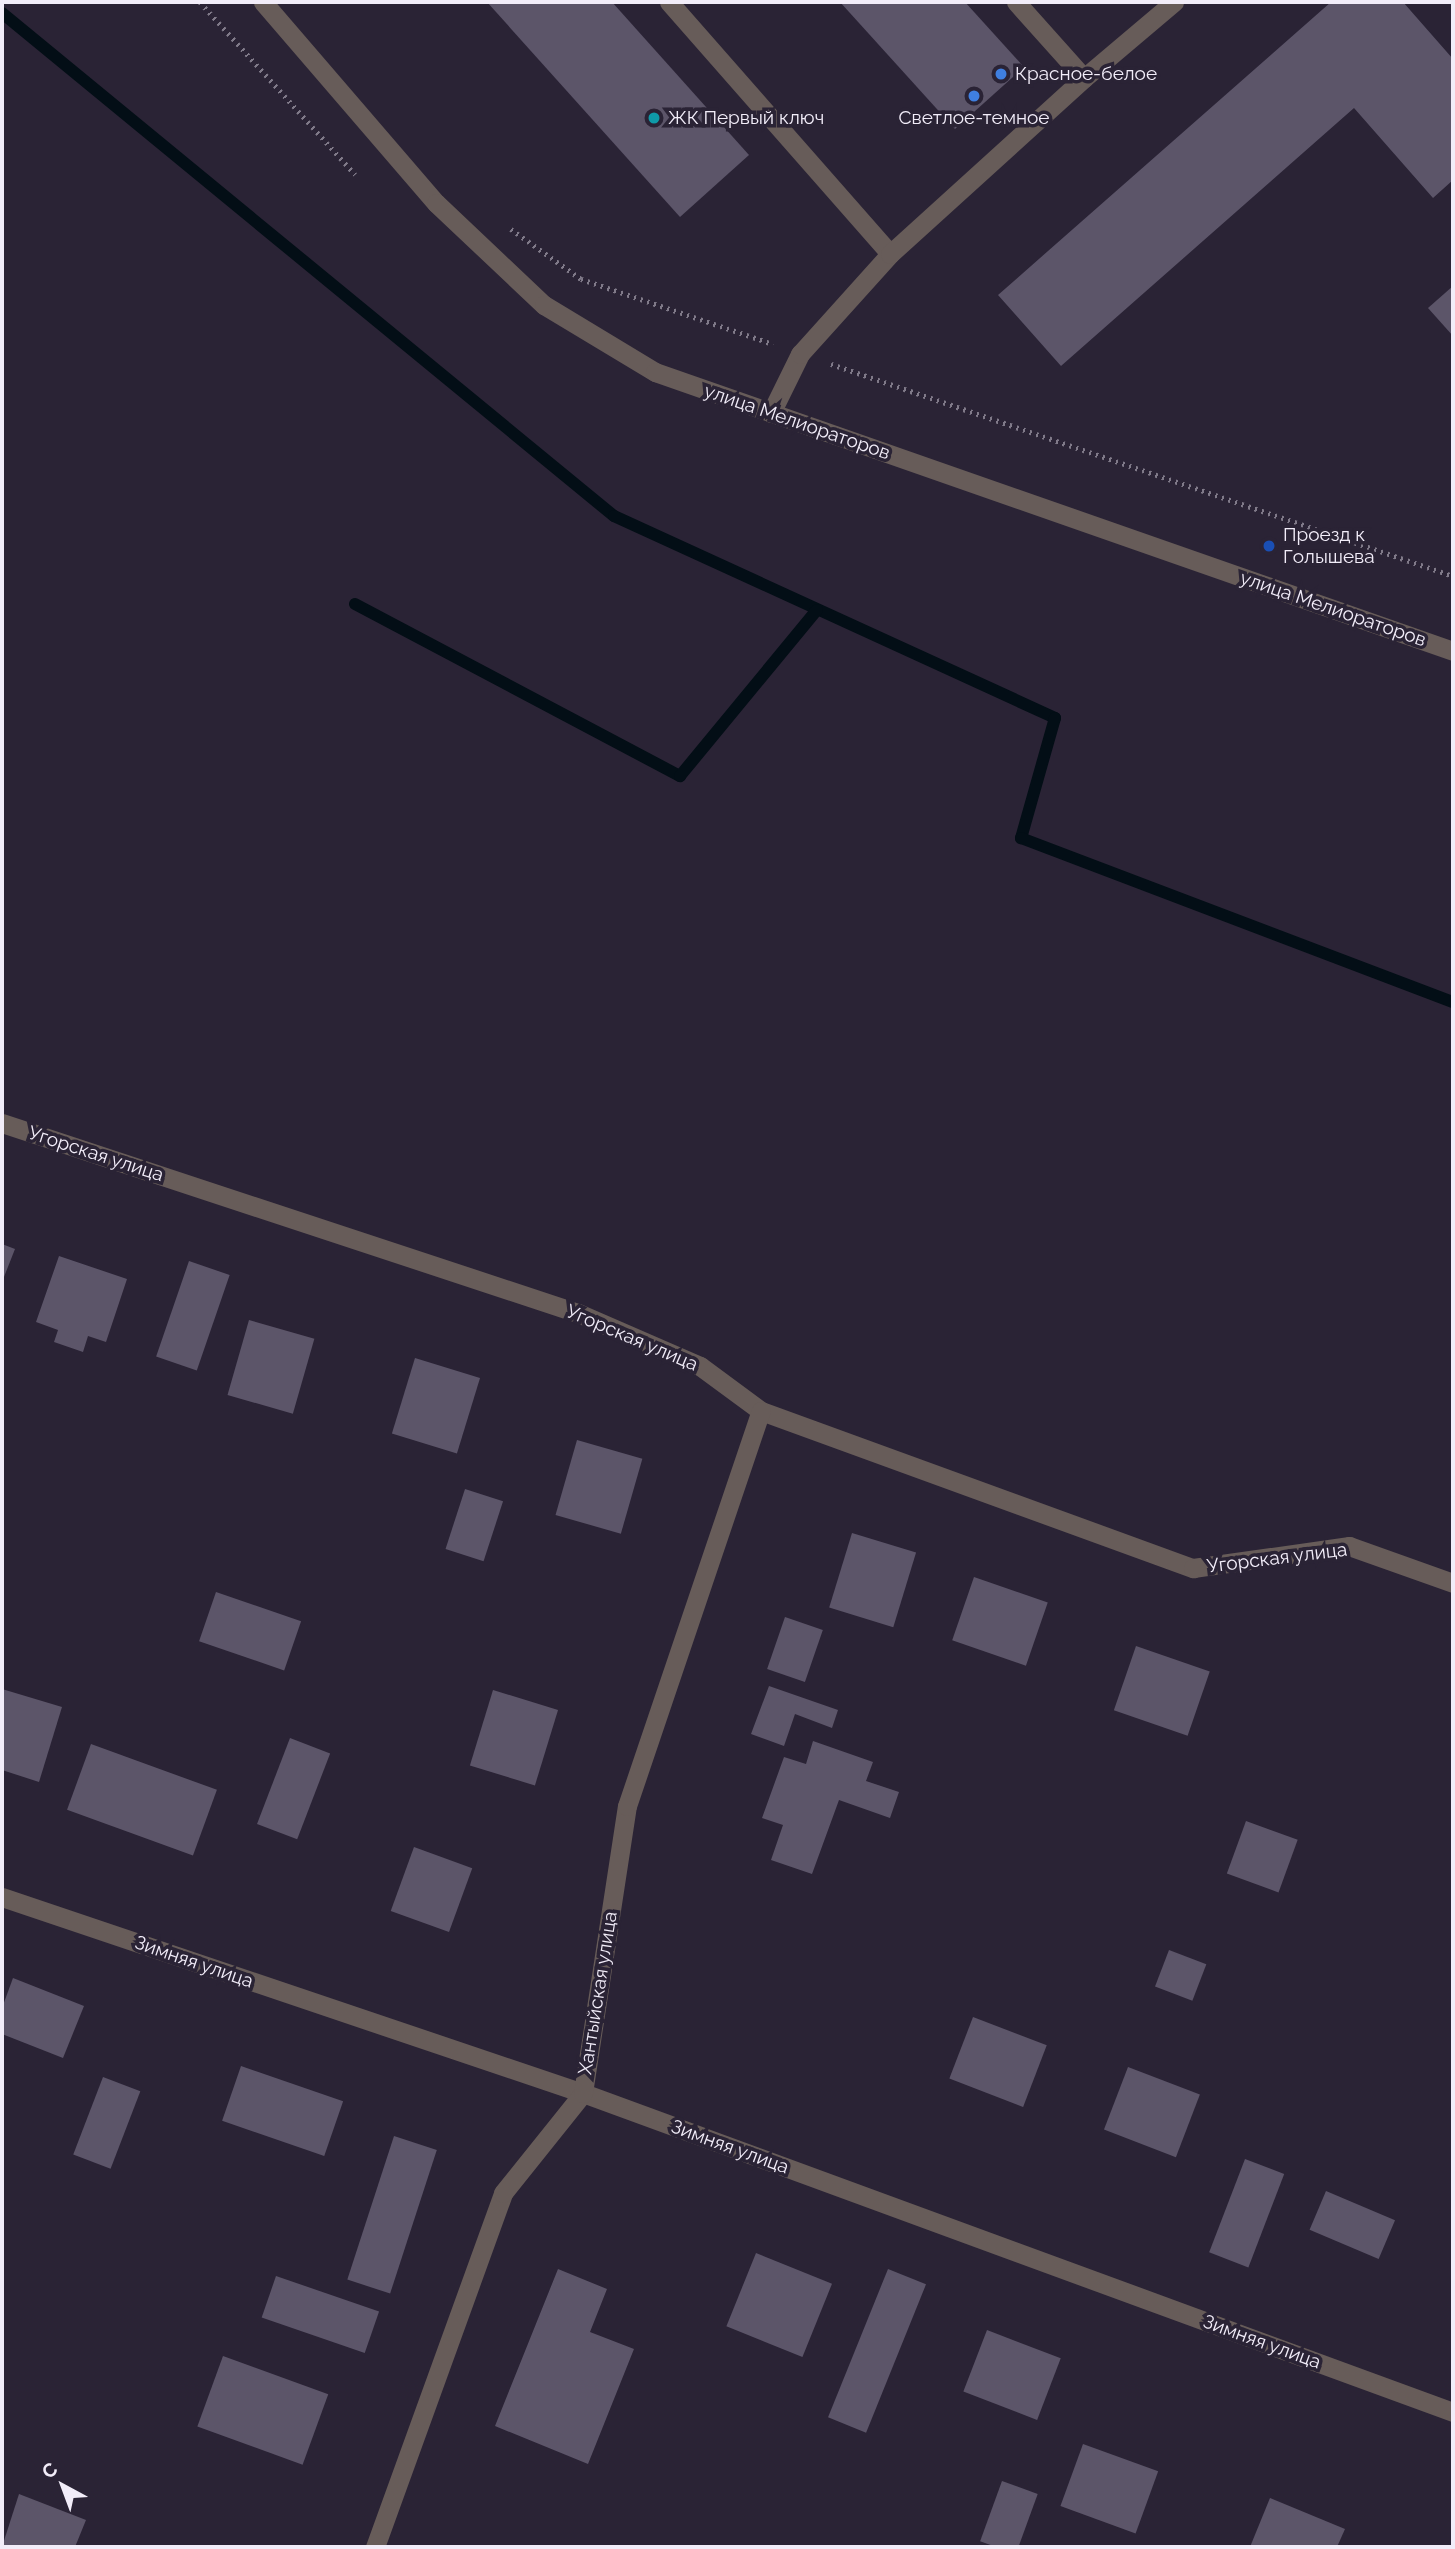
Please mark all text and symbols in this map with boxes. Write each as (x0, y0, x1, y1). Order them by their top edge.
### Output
place label: Красное-белое (1015, 63, 1157, 85)
marker: Красное-белое (993, 66, 1009, 82)
marker: Светлое-темное (966, 88, 982, 104)
place label: ЖК Первый ключ (668, 107, 825, 129)
place label: Светлое-темное (898, 107, 1050, 129)
marker: ЖК Первый ключ (646, 110, 662, 126)
street label: улица Мелиораторов (701, 379, 893, 465)
place label: Проезд к Голышева (1283, 524, 1375, 568)
marker: Проезд к Голышева (1261, 538, 1277, 554)
street label: улица Мелиораторов (1237, 566, 1429, 652)
street label: Угорская улица (25, 1121, 167, 1187)
street label: Угорская улица (562, 1300, 702, 1376)
street label: Угорская улица (1205, 1538, 1349, 1578)
street label: Хантыйская улица (574, 1909, 622, 2077)
street label: Зимняя улица (132, 1931, 256, 1993)
street label: Зимняя улица (668, 2115, 792, 2179)
street label: Зимняя улица (1200, 2310, 1324, 2374)
north arrow (28, 2451, 98, 2521)
text: С (37, 2458, 61, 2483)

